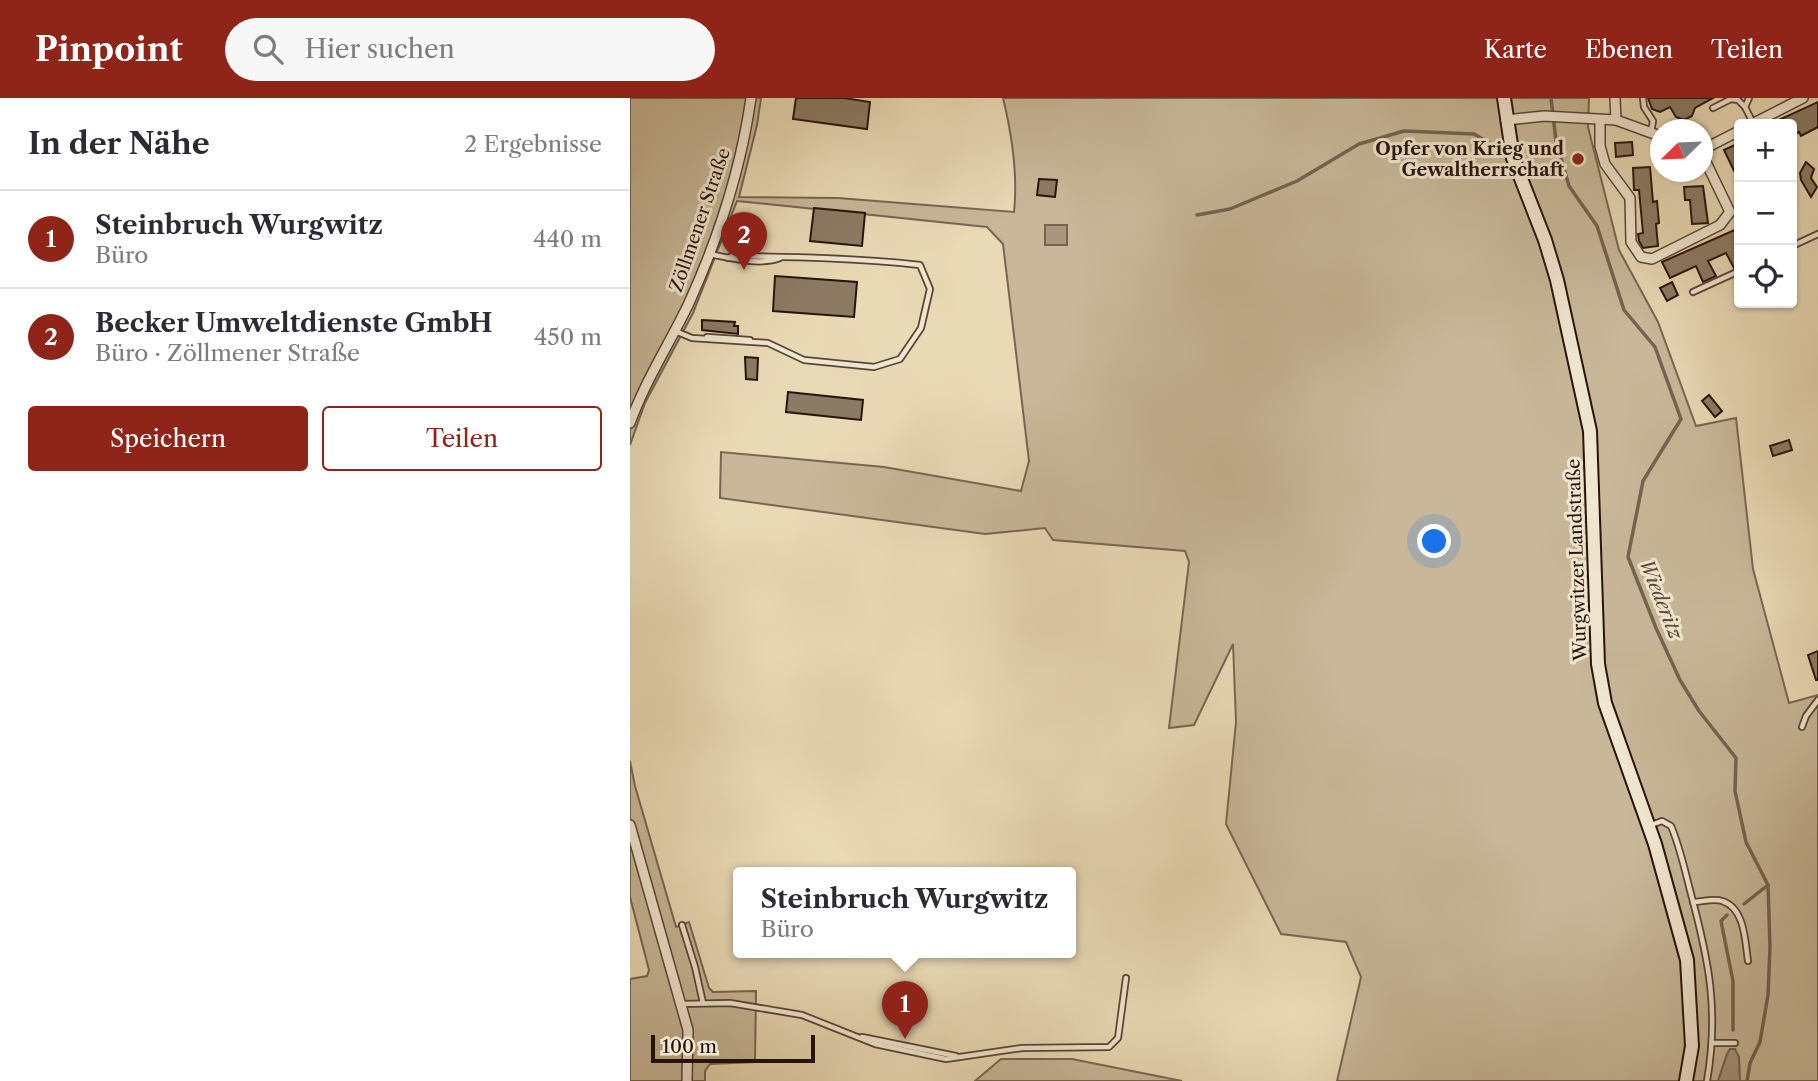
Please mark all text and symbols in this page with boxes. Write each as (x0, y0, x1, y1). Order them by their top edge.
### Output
search box (225, 18, 715, 81)
text: Pinpoint (35, 29, 183, 70)
icon: search (249, 30, 287, 68)
text: Hier suchen (305, 33, 455, 65)
text: Karte (1484, 35, 1547, 64)
text: Ebenen (1585, 35, 1673, 64)
text: Teilen (1711, 35, 1783, 64)
north arrow (1650, 119, 1713, 182)
map controls (1734, 119, 1797, 308)
button: + (1734, 119, 1797, 182)
text: In der Nähe (28, 125, 210, 162)
text: 2 Ergebnisse (464, 130, 602, 158)
place label: Opfer von Krieg und Gewaltherrschaft (1375, 138, 1565, 181)
street label: Zöllmener Straße (665, 145, 735, 295)
marker: Opfer von Krieg und Gewaltherrschaft (1570, 151, 1586, 167)
button: − (1734, 182, 1797, 245)
text: Steinbruch Wurgwitz (95, 209, 383, 241)
pin: 2 (721, 212, 767, 270)
text: 1 (46, 225, 56, 253)
text: 440 m (533, 225, 602, 253)
text: Büro (95, 241, 148, 269)
button: locate (1734, 245, 1797, 308)
text: Becker Umweltdienste GmbH (95, 307, 493, 339)
text: 2 (44, 323, 58, 351)
text: 450 m (534, 323, 602, 351)
text: Büro · Zöllmener Straße (95, 339, 360, 367)
button: Speichern (28, 406, 308, 471)
button: Teilen (322, 406, 602, 471)
street label: Wurgwitzer Landstraße (1562, 459, 1592, 662)
your location (1417, 524, 1451, 558)
water label: Wiederitz (1635, 556, 1688, 644)
popup (733, 867, 1076, 958)
text: Steinbruch Wurgwitz (760, 883, 1049, 915)
text: Büro (760, 915, 814, 943)
pin: 1 (882, 981, 928, 1039)
scale bar (651, 1032, 816, 1064)
text: 100 m (662, 1035, 717, 1058)

